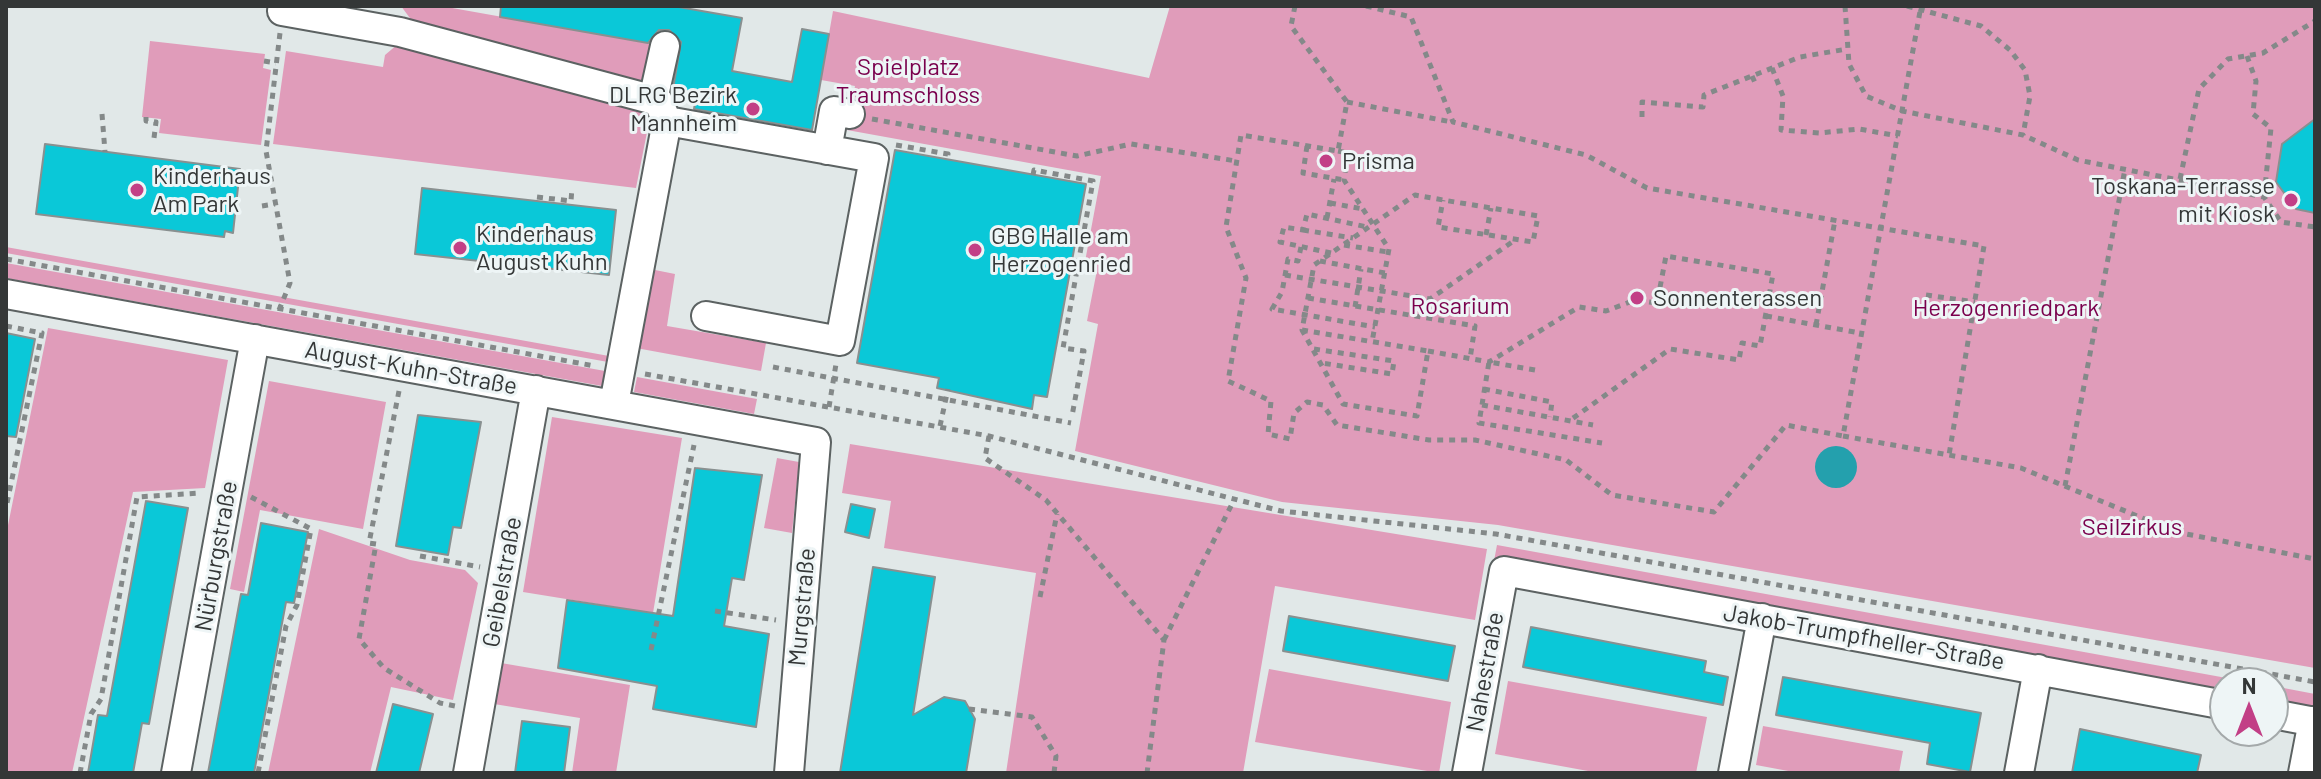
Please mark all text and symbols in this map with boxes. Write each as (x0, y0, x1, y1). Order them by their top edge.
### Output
park label: Spielplatz Traumschloss (836, 53, 980, 109)
place label: DLRG Bezirk Mannheim (609, 81, 737, 137)
marker: DLRG Bezirk Mannheim (744, 100, 762, 118)
place label: Prisma (1342, 147, 1415, 175)
marker: Prisma (1317, 152, 1335, 170)
place label: Kinderhaus Am Park (153, 162, 271, 218)
place label: Toskana-Terrasse mit Kiosk (2091, 172, 2275, 228)
marker: Kinderhaus Am Park (128, 181, 146, 199)
marker: Toskana-Terrasse mit Kiosk (2282, 191, 2300, 209)
place label: Kinderhaus August Kuhn (476, 220, 608, 276)
place label: GBG Halle am Herzogenried (991, 222, 1131, 278)
marker: Kinderhaus August Kuhn (451, 239, 469, 257)
marker: GBG Halle am Herzogenried (966, 241, 984, 259)
place label: Sonnenterassen (1653, 284, 1822, 312)
marker: Sonnenterassen (1628, 289, 1646, 307)
park label: Rosarium (1410, 292, 1510, 320)
park label: Herzogenriedpark (1913, 294, 2099, 322)
street label: August-Kuhn-Straße (303, 335, 519, 401)
street label: Nürburgstraße (189, 478, 243, 634)
park label: Seilzirkus (2082, 513, 2182, 541)
street label: Geibelstraße (476, 514, 528, 650)
street label: Murgstraße (782, 547, 822, 667)
street label: Jakob-Trumpfheller-Straße (1721, 598, 2007, 676)
street label: Nahestraße (1460, 610, 1510, 734)
north arrow (2209, 667, 2289, 747)
text: N (2242, 672, 2256, 698)

